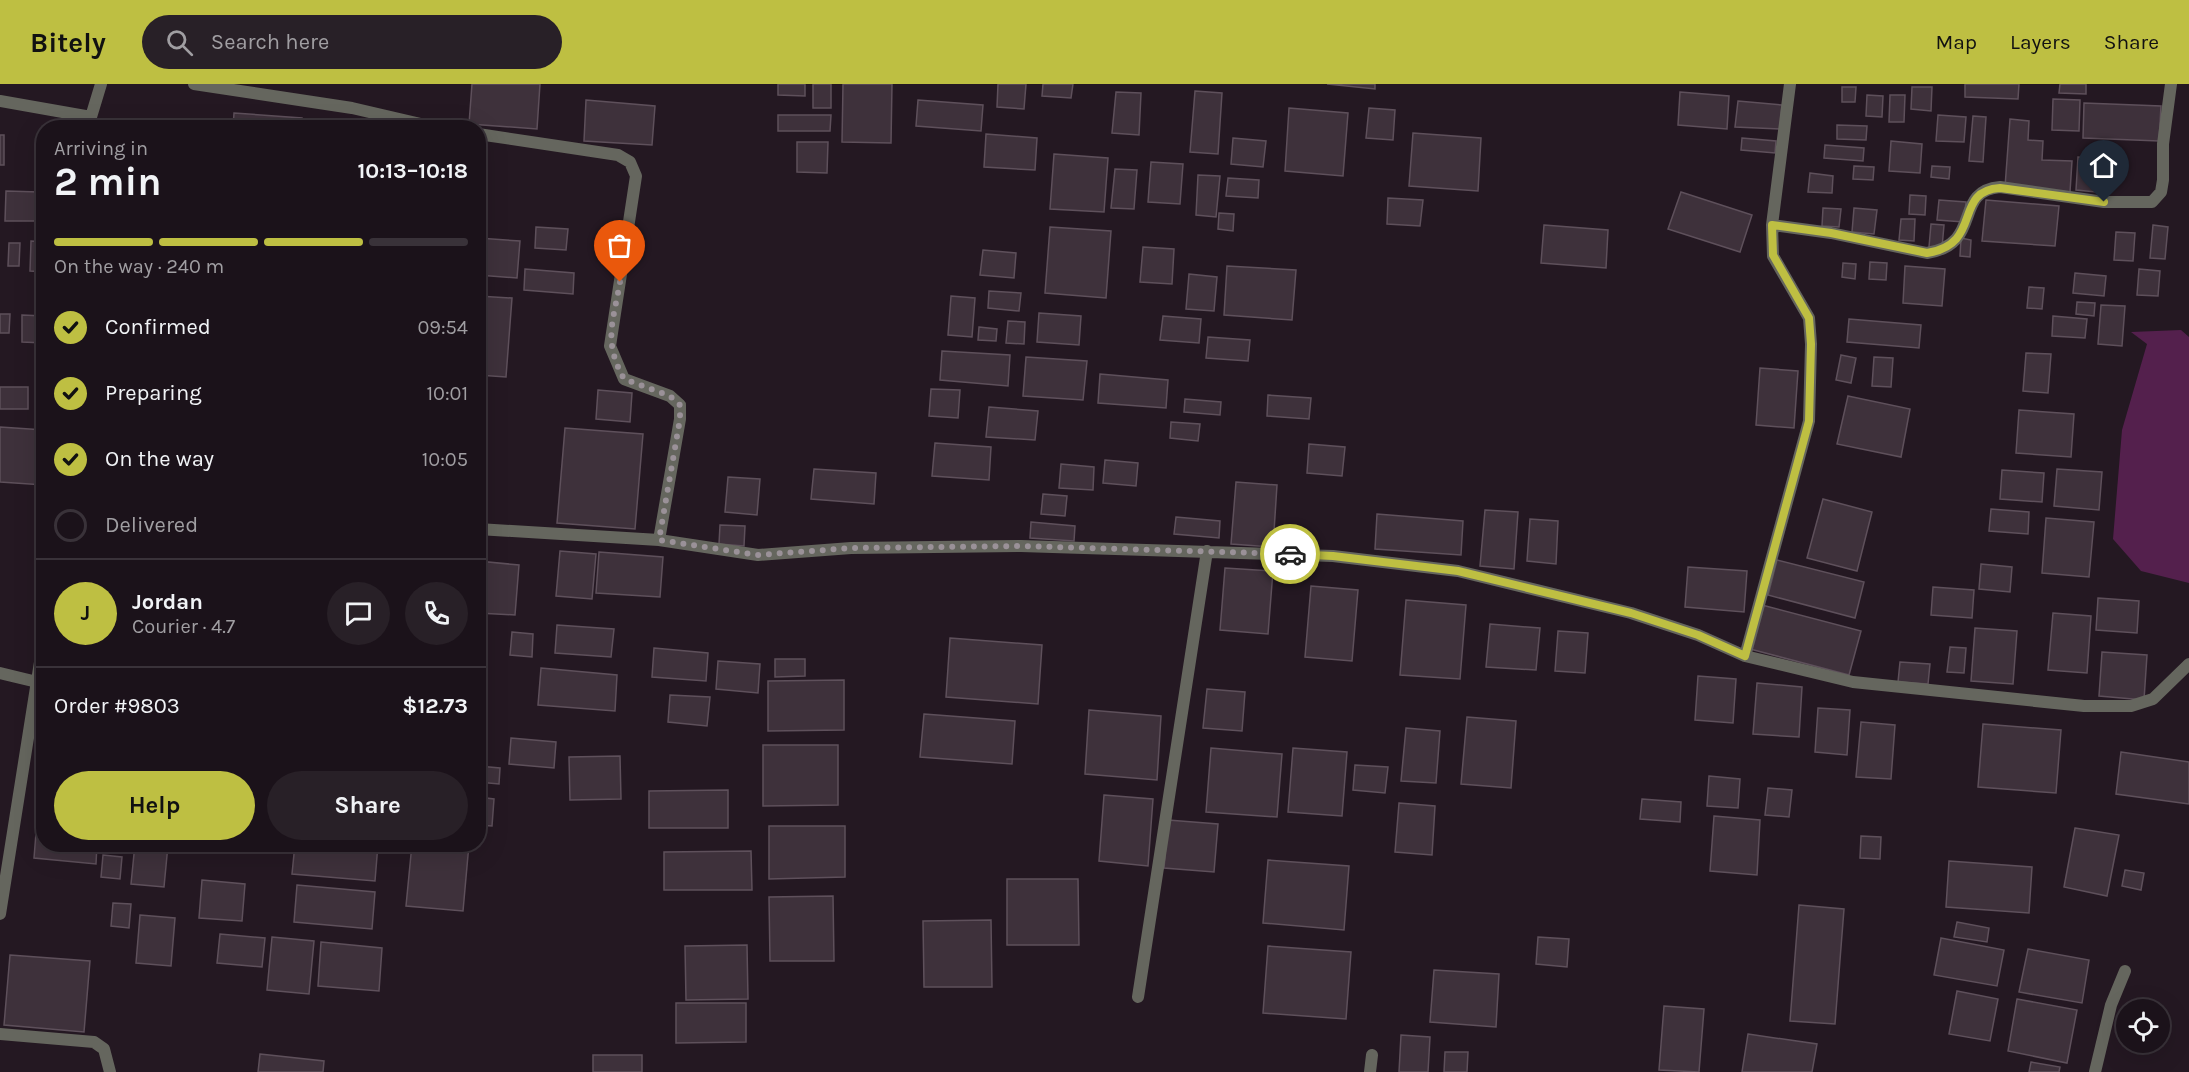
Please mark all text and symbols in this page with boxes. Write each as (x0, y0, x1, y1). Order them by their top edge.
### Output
search box (142, 15, 562, 69)
text: Bitely (30, 26, 106, 59)
icon: search (163, 26, 196, 59)
text: Search here (211, 29, 329, 55)
text: Map (1935, 30, 1977, 54)
text: Layers (2010, 30, 2071, 54)
text: Share (2104, 30, 2159, 54)
text: Arriving in (54, 137, 148, 160)
pin (2078, 140, 2129, 202)
icon: home (2087, 149, 2120, 182)
text: 10:13–10:18 (357, 158, 468, 184)
text: 2 min (54, 159, 162, 205)
pin (594, 220, 645, 282)
icon: bag (603, 229, 636, 262)
text: On the way · 240 m (54, 255, 224, 278)
icon: check (54, 311, 87, 344)
text: Confirmed (105, 314, 211, 340)
text: 09:54 (417, 316, 468, 339)
icon: check (54, 377, 87, 410)
text: Preparing (105, 380, 202, 406)
text: 10:01 (426, 382, 468, 405)
icon: check (54, 443, 87, 476)
text: On the way (105, 446, 214, 472)
text: 10:05 (422, 448, 468, 471)
text: Delivered (105, 512, 198, 538)
courier (1260, 524, 1320, 584)
icon: car (1274, 538, 1307, 571)
button: chat (327, 582, 390, 645)
button: phone (405, 582, 468, 645)
text: Jordan (132, 589, 203, 615)
text: J (81, 600, 90, 626)
text: Courier · 4.7 (132, 615, 235, 638)
text: Order #9803 (54, 693, 180, 719)
text: $12.73 (402, 693, 468, 719)
button: Help (54, 771, 255, 840)
button: Share (267, 771, 468, 840)
map controls (2116, 999, 2170, 1053)
button: locate (2116, 999, 2170, 1053)

